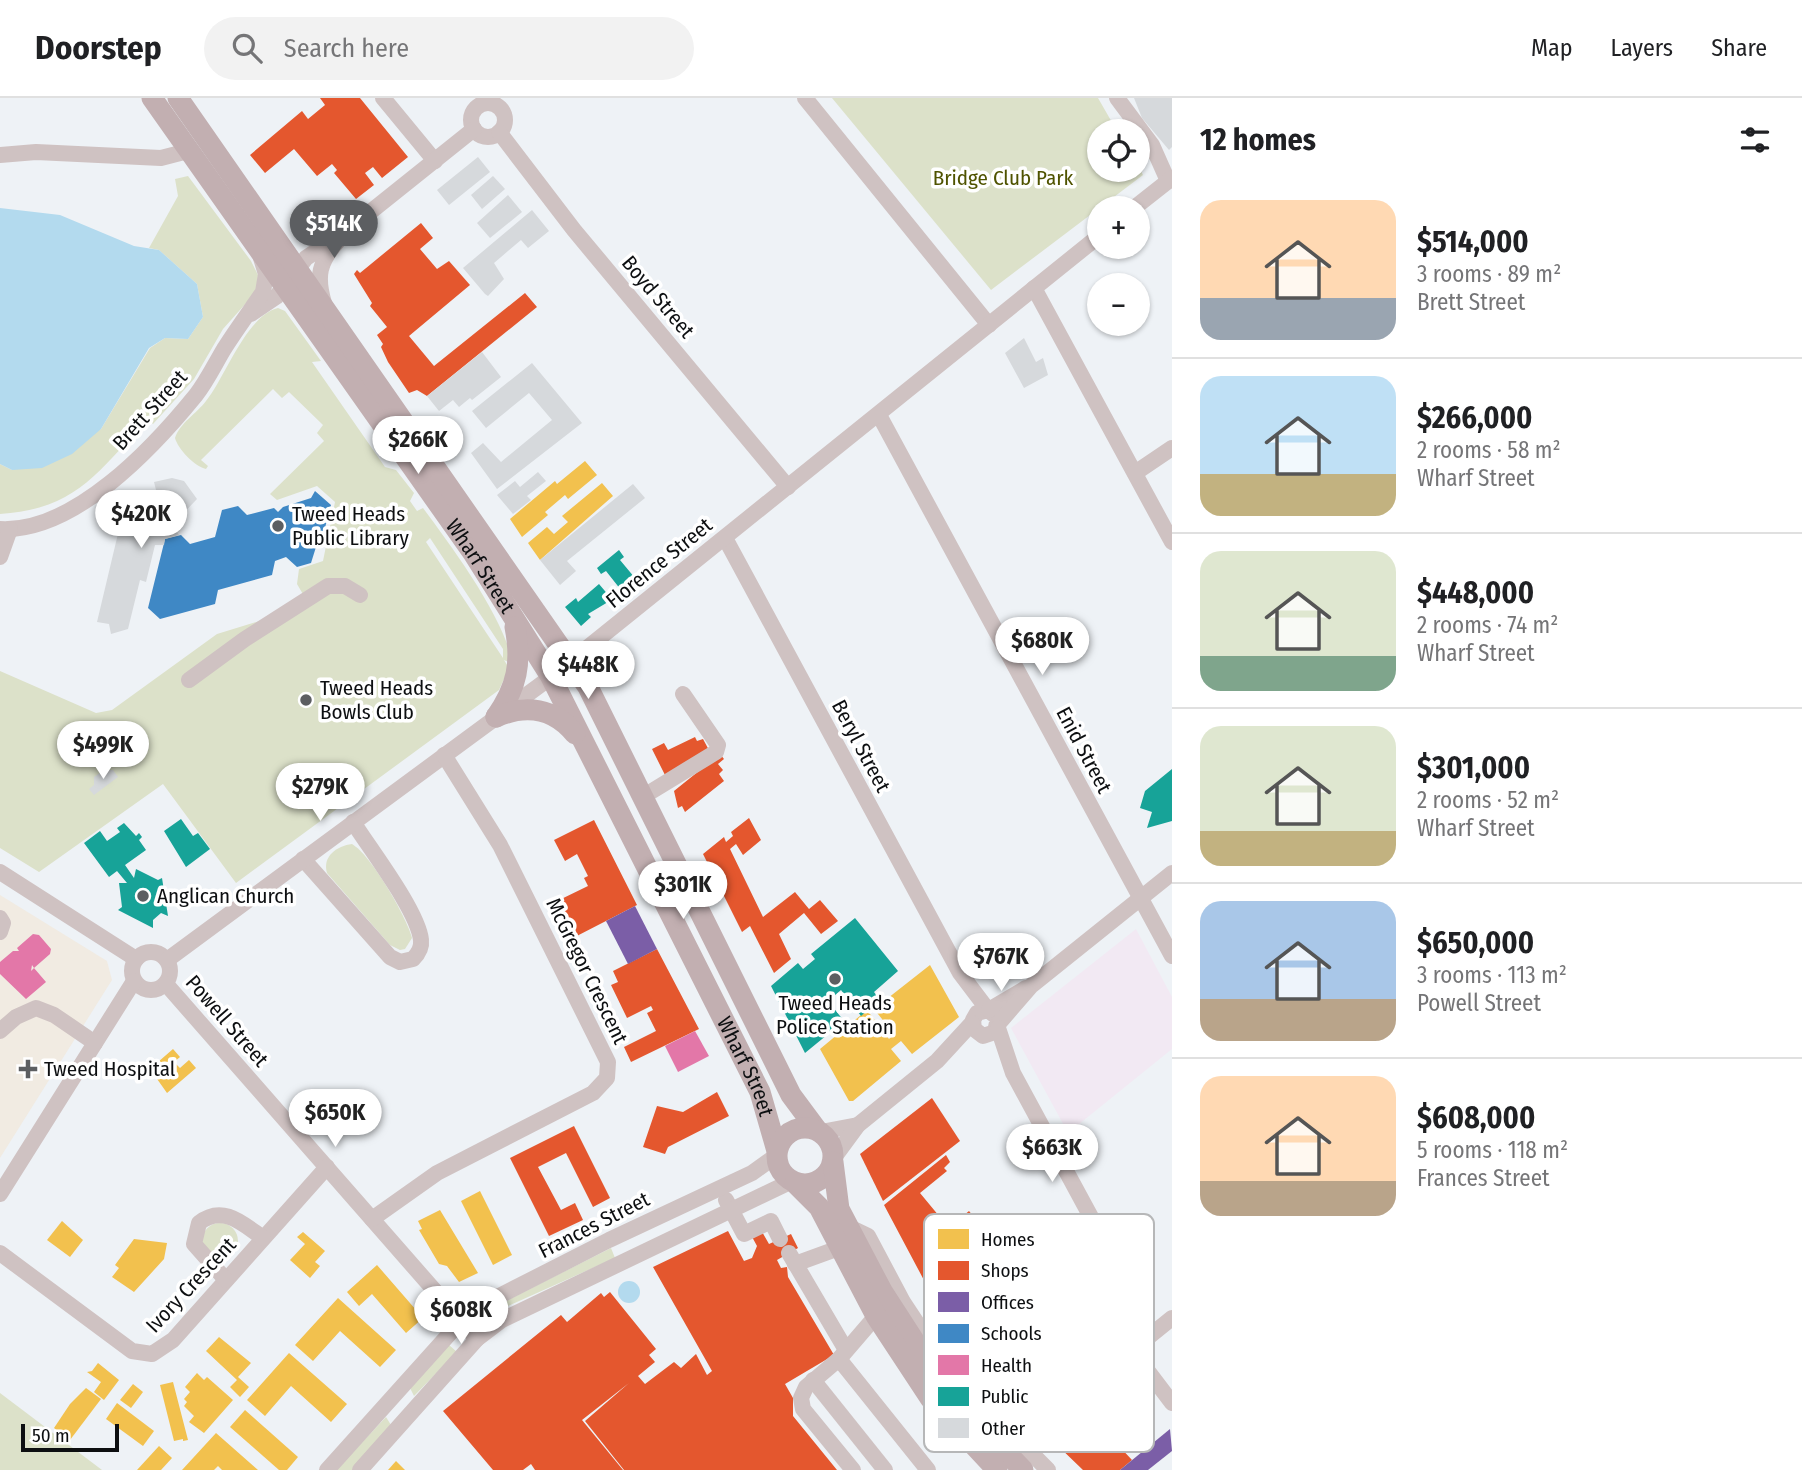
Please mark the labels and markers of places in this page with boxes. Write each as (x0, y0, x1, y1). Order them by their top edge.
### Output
pin: $514K (285, 200, 383, 260)
pin: $266K (369, 416, 467, 476)
pin: $420K (92, 490, 190, 550)
place label: Tweed Heads Public Library (292, 501, 409, 551)
marker: Tweed Heads Public Library (270, 518, 286, 534)
pin: $680K (993, 618, 1091, 677)
pin: $448K (539, 642, 637, 701)
place label: Tweed Heads Bowls Club (320, 675, 433, 725)
marker: Tweed Heads Bowls Club (298, 692, 314, 708)
pin: $499K (54, 722, 152, 781)
pin: $279K (271, 764, 369, 823)
pin: $301K (634, 862, 732, 921)
place label: Anglican Church (157, 883, 294, 909)
marker: Anglican Church (135, 888, 151, 904)
pin: $767K (952, 934, 1050, 993)
marker: Tweed Heads Police Station (827, 971, 843, 987)
place label: Tweed Heads Police Station (776, 990, 894, 1040)
place label: Tweed Hospital (44, 1056, 176, 1082)
marker: Tweed Hospital (18, 1059, 38, 1079)
pin: $650K (286, 1090, 384, 1149)
pin: $663K (1003, 1124, 1101, 1184)
pin: $608K (412, 1286, 510, 1346)

